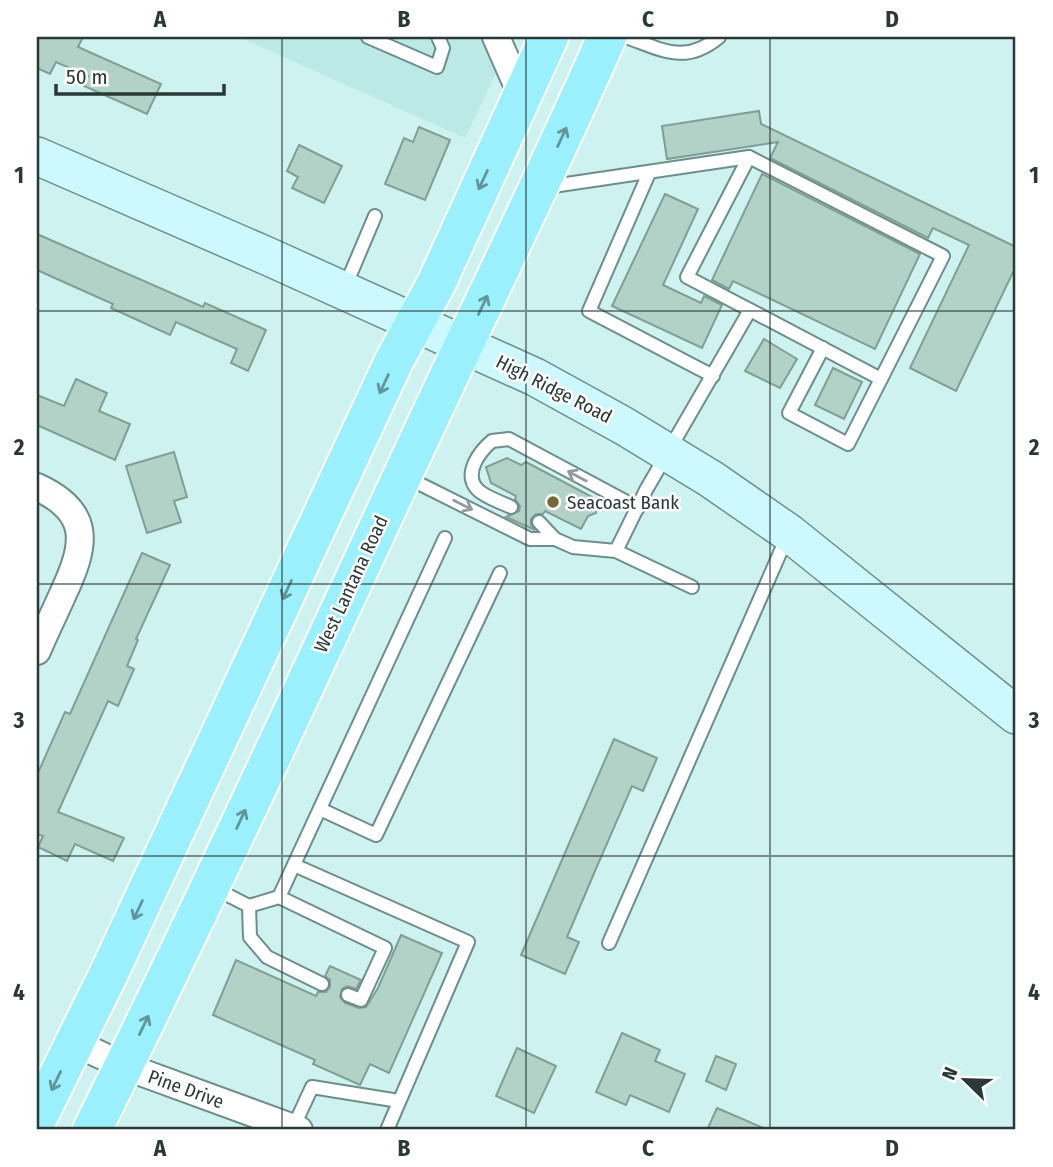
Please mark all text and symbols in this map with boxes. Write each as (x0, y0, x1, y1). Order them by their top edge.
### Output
text: A (153, 5, 167, 33)
text: B (398, 5, 411, 33)
text: C (642, 5, 654, 33)
text: D (885, 5, 899, 33)
scale bar (56, 52, 224, 96)
text: 50 m (66, 64, 108, 90)
one-way arrow (556, 127, 570, 148)
text: 1 (14, 161, 24, 189)
text: 1 (1029, 161, 1039, 189)
one-way arrow (476, 169, 489, 191)
one-way arrow (477, 295, 491, 316)
street label: High Ridge Road (492, 350, 616, 428)
one-way arrow (377, 373, 390, 394)
text: 2 (13, 433, 25, 461)
text: 2 (1028, 433, 1040, 461)
one-way arrow (568, 469, 588, 483)
place label: Seacoast Bank (567, 491, 679, 514)
marker: Seacoast Bank (545, 494, 561, 510)
one-way arrow (452, 499, 473, 513)
street label: West Lantana Road (309, 512, 393, 656)
one-way arrow (280, 579, 294, 600)
text: 3 (13, 706, 25, 734)
text: 3 (1028, 706, 1040, 734)
one-way arrow (236, 809, 249, 830)
one-way arrow (131, 899, 144, 920)
text: 4 (13, 978, 25, 1006)
text: 4 (1028, 978, 1040, 1006)
one-way arrow (138, 1015, 151, 1036)
north arrow (930, 1044, 1000, 1114)
text: N (937, 1064, 963, 1083)
street label: Pine Drive (145, 1065, 227, 1113)
one-way arrow (48, 1070, 62, 1091)
text: A (153, 1134, 167, 1162)
text: B (398, 1134, 411, 1162)
text: C (642, 1134, 654, 1162)
text: D (885, 1134, 899, 1162)

